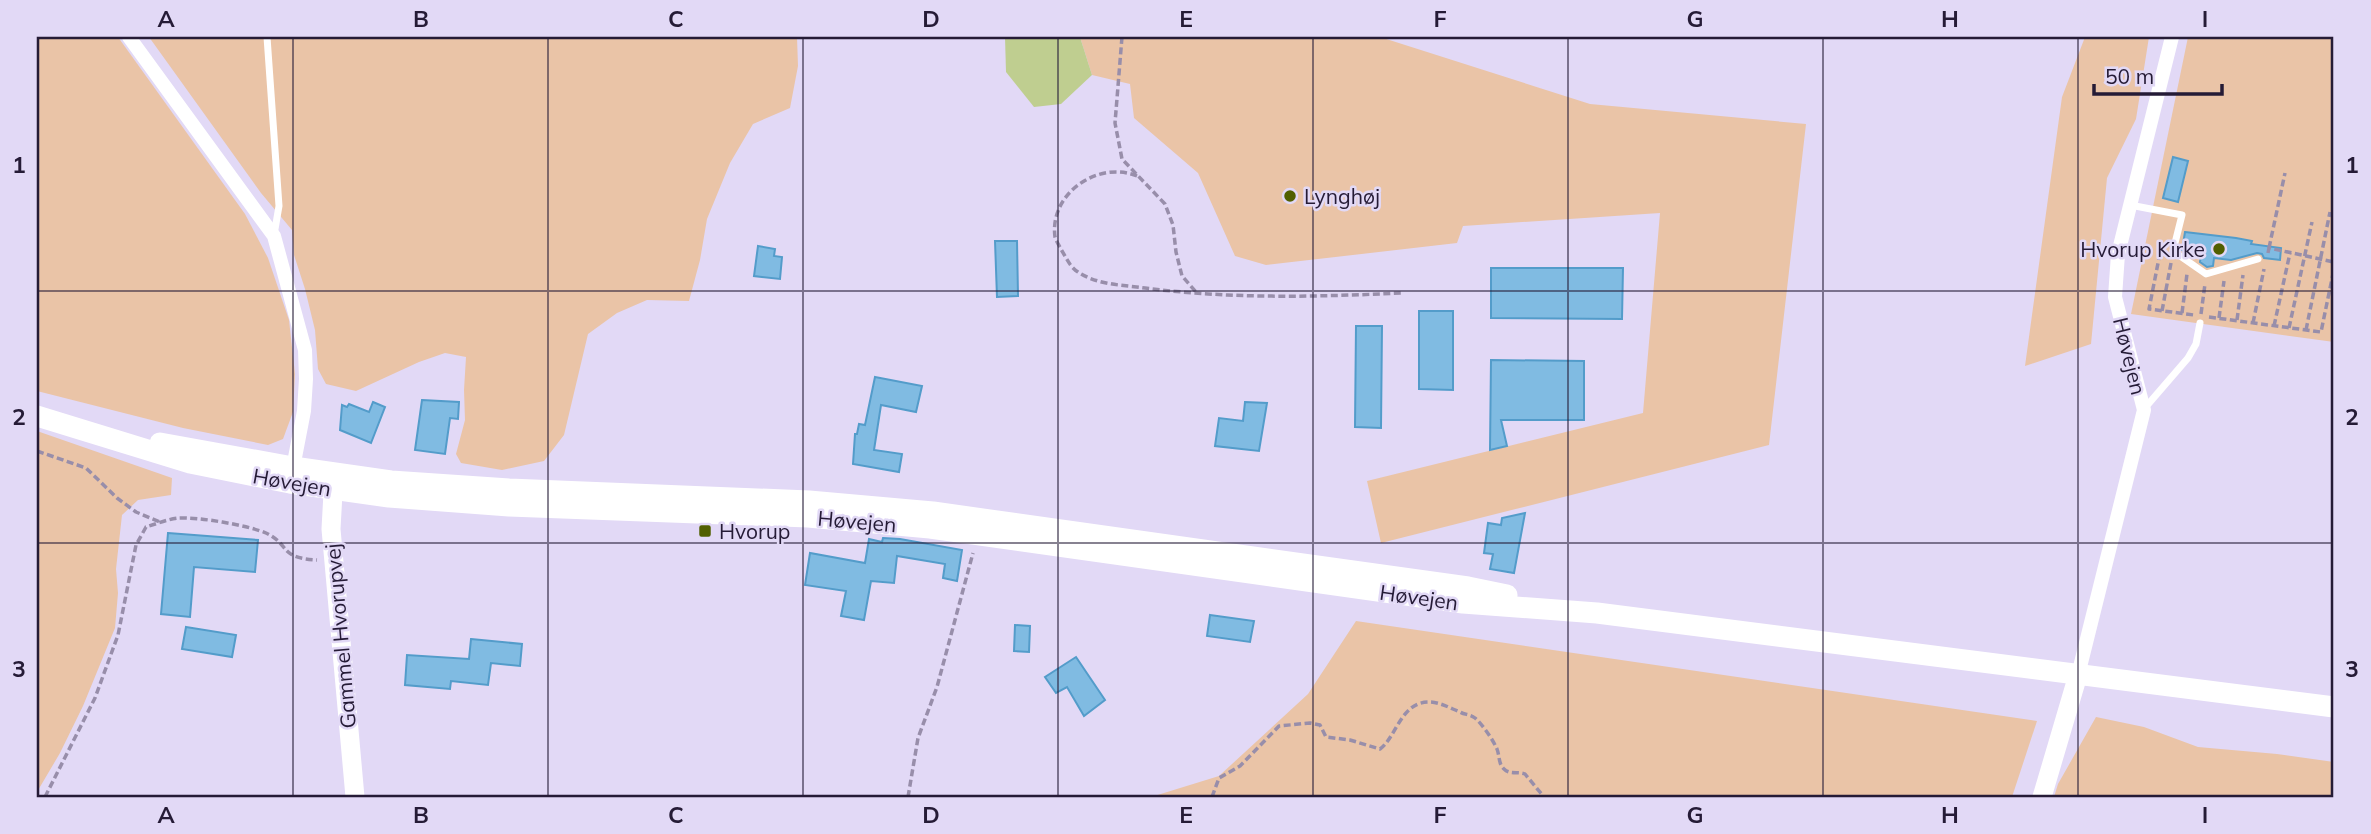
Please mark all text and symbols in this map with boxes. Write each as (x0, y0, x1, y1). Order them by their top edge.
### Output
text: A (157, 4, 175, 33)
text: B (413, 4, 429, 33)
text: C (668, 4, 684, 33)
text: D (922, 4, 940, 33)
text: E (1179, 4, 1193, 33)
text: F (1433, 4, 1447, 33)
text: G (1686, 4, 1704, 33)
text: H (1941, 4, 1959, 33)
text: I (2202, 4, 2208, 33)
scale bar (2094, 52, 2222, 96)
text: 50 m (2105, 63, 2154, 89)
text: 1 (12, 150, 26, 179)
text: 1 (2345, 150, 2359, 179)
place label: Lynghøj (1304, 183, 1380, 209)
marker: Lynghøj (1282, 188, 1298, 204)
place label: Hvorup Kirke (2080, 236, 2205, 262)
marker: Hvorup Kirke (2211, 241, 2227, 257)
street label: Høvejen (2108, 314, 2152, 398)
text: 2 (12, 402, 26, 431)
text: 2 (2345, 402, 2359, 431)
street label: Høvejen (251, 462, 333, 502)
street label: Høvejen (816, 505, 898, 537)
place label: Hvorup (719, 518, 790, 544)
marker: Hvorup (697, 523, 713, 539)
street label: Gammel Hvorupvej (319, 543, 361, 729)
street label: Høvejen (1378, 579, 1460, 615)
text: 3 (12, 654, 26, 683)
text: 3 (2345, 654, 2359, 683)
text: A (157, 800, 175, 829)
text: B (413, 800, 429, 829)
text: C (668, 800, 684, 829)
text: D (922, 800, 940, 829)
text: E (1179, 800, 1193, 829)
text: F (1433, 800, 1447, 829)
text: G (1686, 800, 1704, 829)
text: H (1941, 800, 1959, 829)
text: I (2202, 800, 2208, 829)

